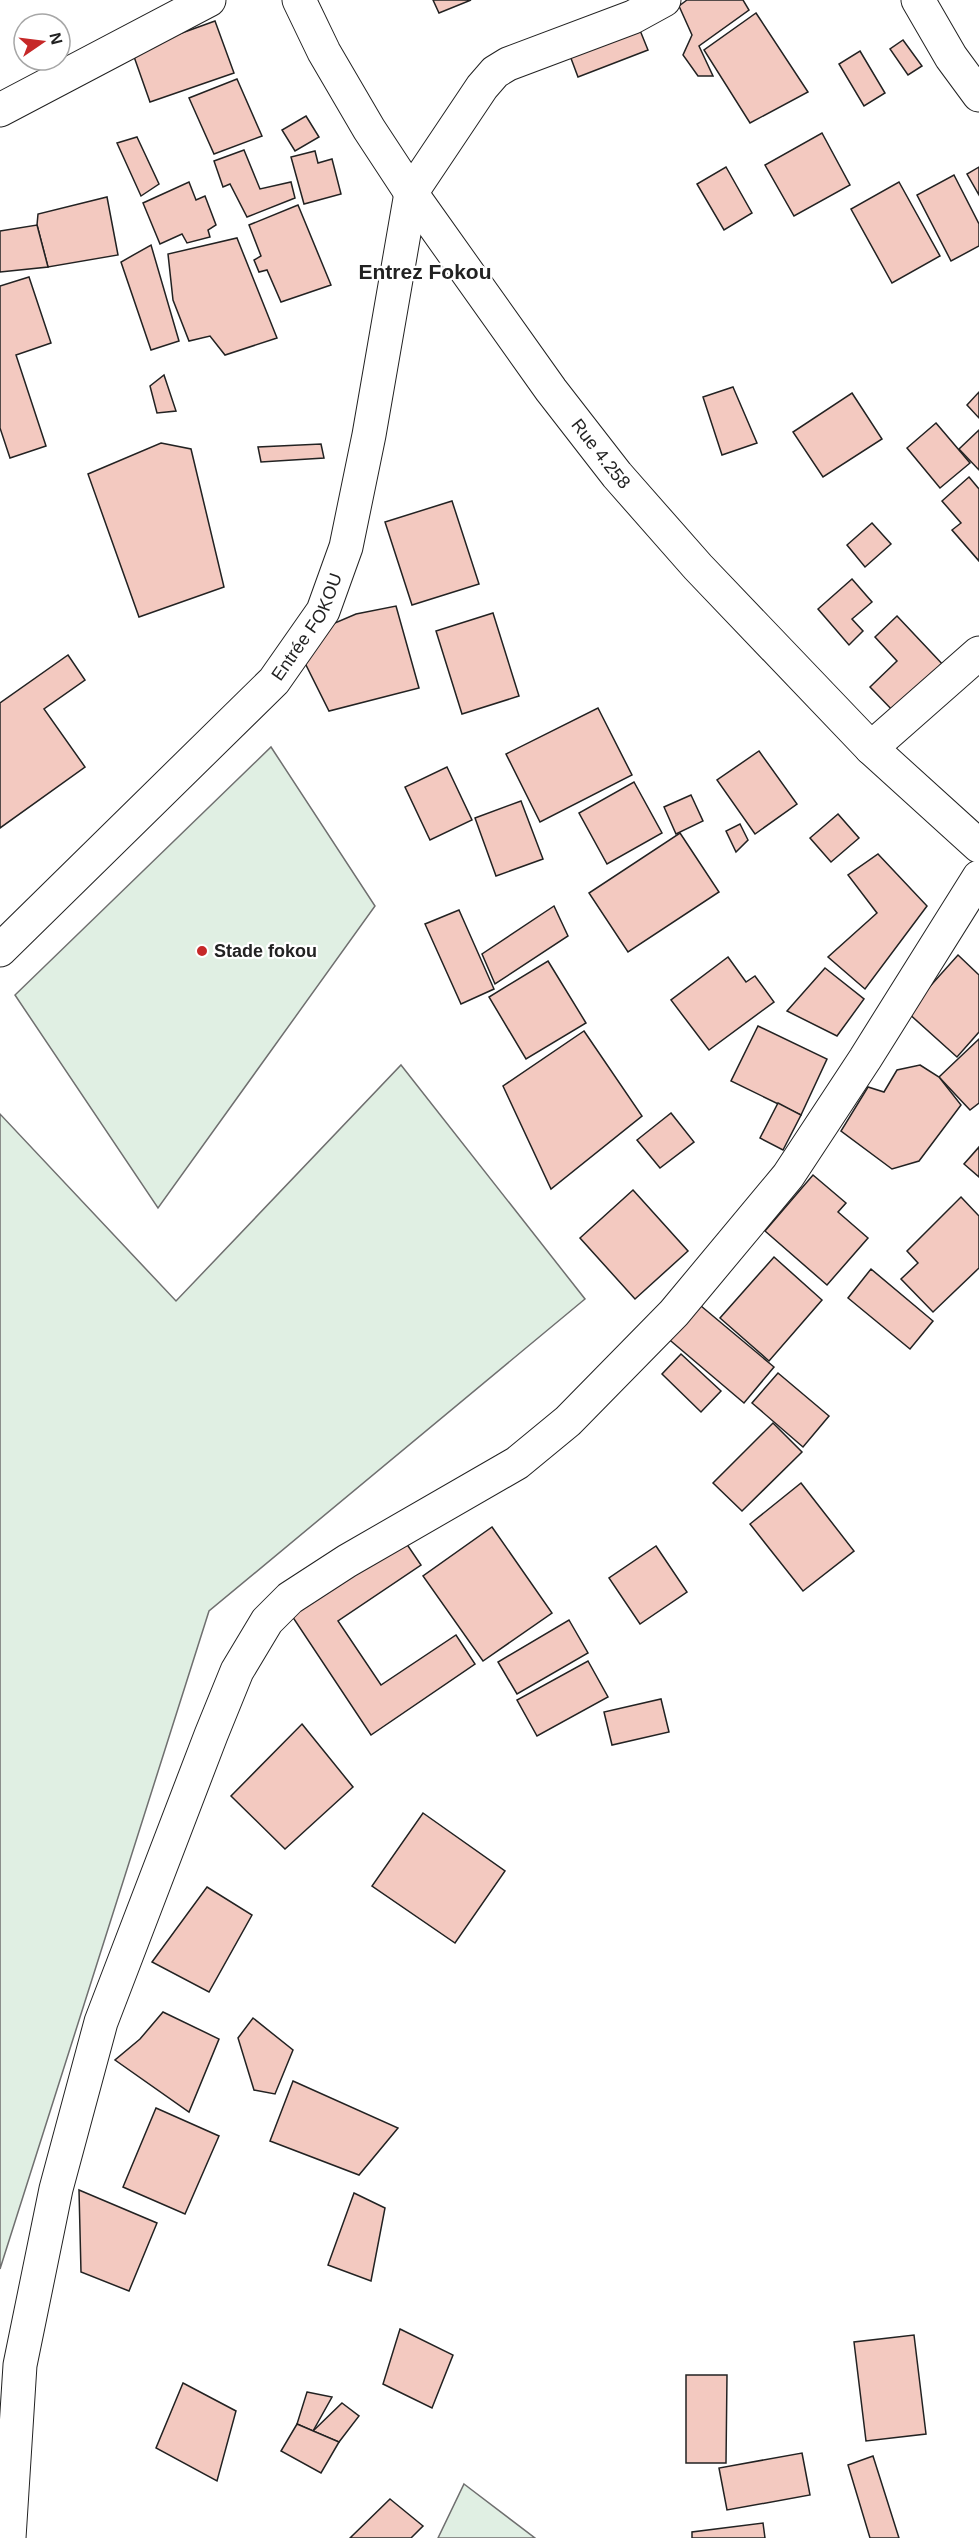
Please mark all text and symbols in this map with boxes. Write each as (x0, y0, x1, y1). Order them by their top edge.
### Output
north arrow (12, 12, 72, 72)
text: N (46, 31, 66, 46)
district label: Entrez Fokou (358, 260, 492, 283)
street label: Rue 4.258 (567, 415, 634, 493)
street label: Entrée FOKOU (268, 570, 346, 684)
place label: Stade fokou (214, 941, 317, 961)
marker: Stade fokou (195, 944, 209, 958)

